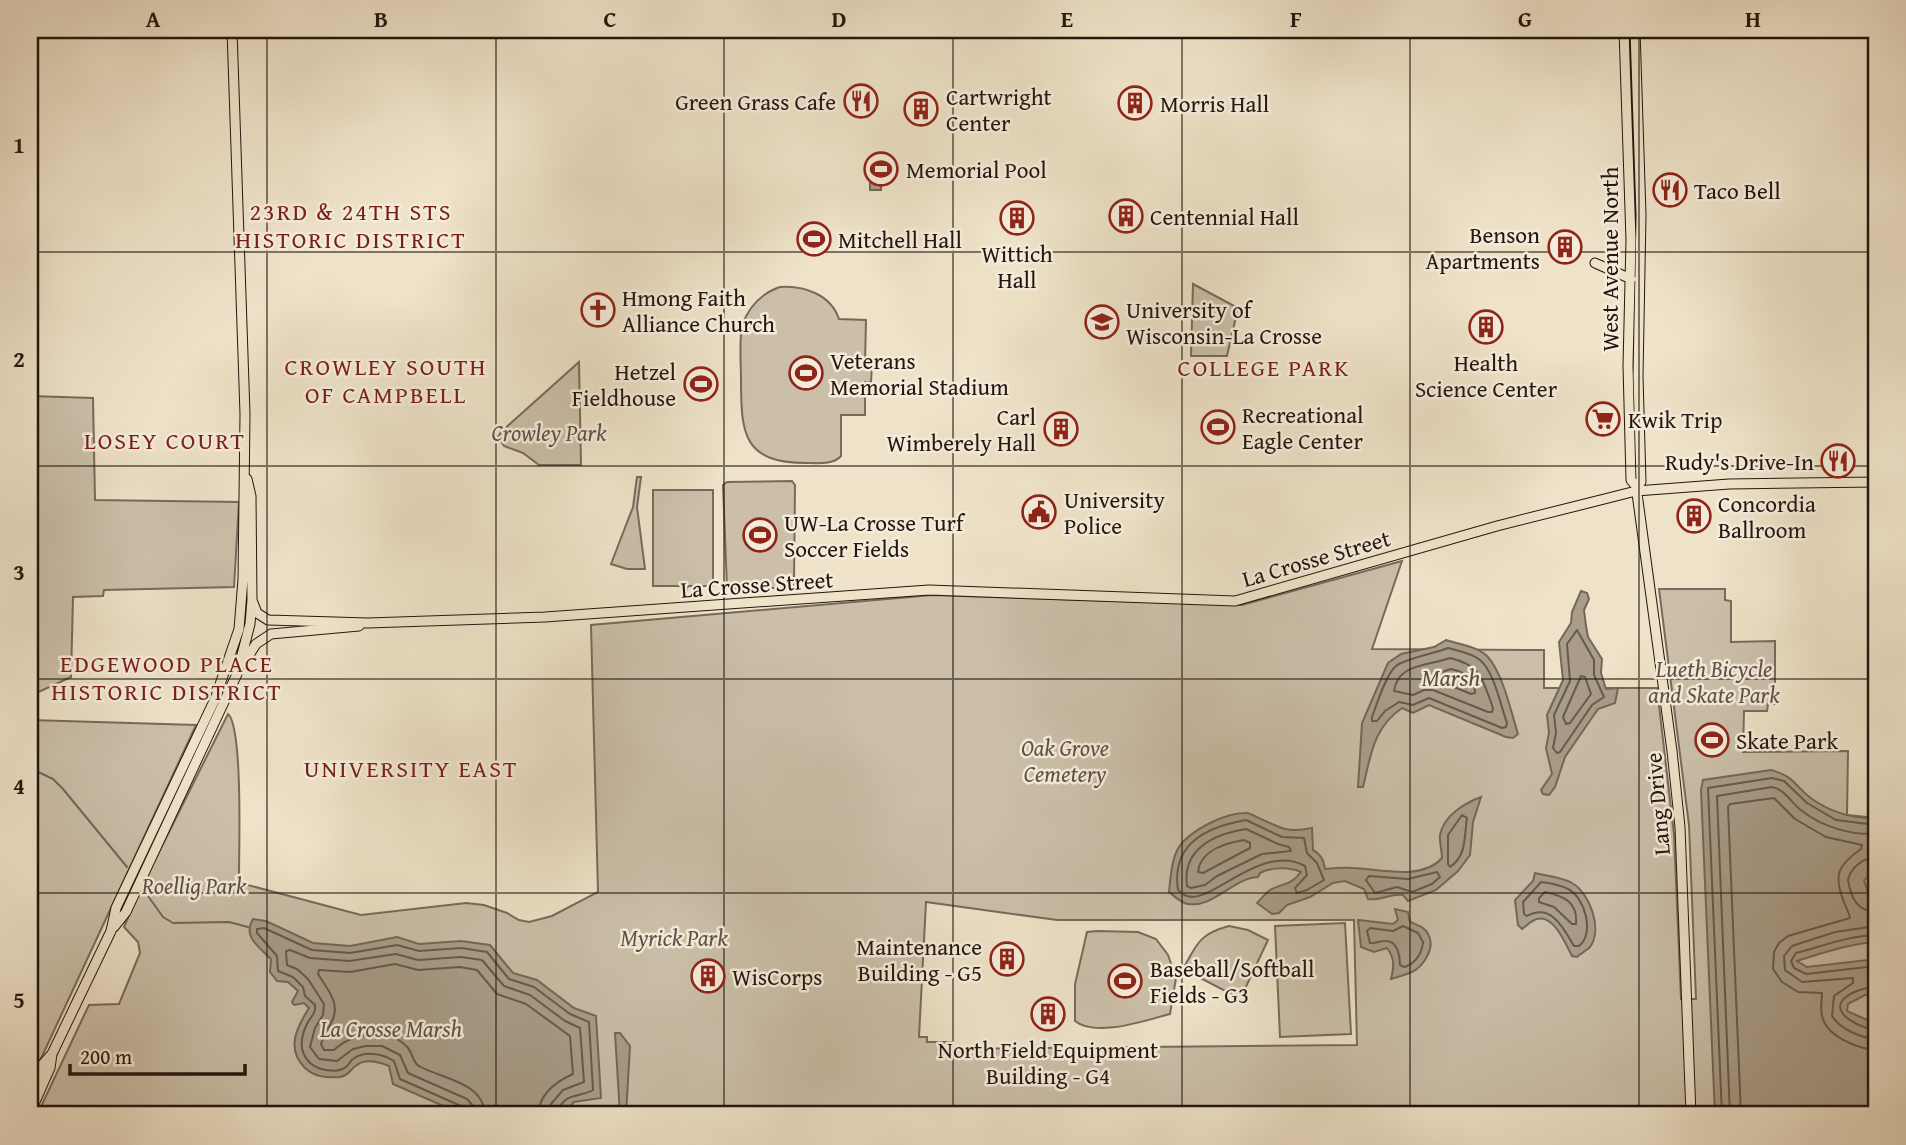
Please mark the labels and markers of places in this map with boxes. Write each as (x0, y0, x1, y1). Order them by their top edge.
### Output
place label: Cartwright Center (946, 80, 1052, 139)
restaurant icon: Green Grass Cafe (842, 82, 880, 120)
building icon: Morris Hall (1116, 84, 1154, 122)
place label: Green Grass Cafe (675, 85, 836, 118)
place label: Morris Hall (1160, 87, 1269, 120)
building icon: Cartwright Center (902, 90, 940, 128)
sports icon: Memorial Pool (862, 150, 900, 188)
place label: Memorial Pool (906, 153, 1047, 186)
restaurant icon: Taco Bell (1651, 171, 1689, 209)
place label: Taco Bell (1694, 174, 1781, 207)
building icon: Centennial Hall (1107, 197, 1145, 235)
building icon: Wittich Hall (998, 199, 1036, 237)
place label: Centennial Hall (1150, 200, 1299, 233)
place label: Benson Apartments (1425, 218, 1540, 277)
sports icon: Mitchell Hall (795, 220, 833, 258)
place label: Mitchell Hall (838, 223, 962, 256)
building icon: Benson Apartments (1546, 228, 1584, 266)
place label: Wittich Hall (981, 237, 1053, 296)
place label: Hmong Faith Alliance Church (622, 281, 775, 340)
church icon: Hmong Faith Alliance Church (579, 291, 617, 329)
place label: University of Wisconsin-La Crosse (1126, 293, 1322, 352)
school or university icon: University of Wisconsin-La Crosse (1083, 303, 1121, 341)
building icon: Health Science Center (1467, 308, 1505, 346)
place label: Veterans Memorial Stadium (830, 344, 1009, 403)
place label: Health Science Center (1415, 346, 1558, 405)
sports icon: Veterans Memorial Stadium (787, 354, 825, 392)
place label: Hetzel Fieldhouse (572, 355, 676, 414)
sports icon: Hetzel Fieldhouse (682, 365, 720, 403)
place label: Recreational Eagle Center (1242, 398, 1364, 457)
place label: Carl Wimberely Hall (887, 400, 1036, 459)
supermarket icon: Kwik Trip (1584, 400, 1622, 438)
place label: Kwik Trip (1628, 403, 1722, 436)
sports icon: Recreational Eagle Center (1199, 408, 1237, 446)
building icon: Carl Wimberely Hall (1042, 410, 1080, 448)
restaurant icon: Rudy's Drive-In (1819, 442, 1857, 480)
place label: Rudy's Drive-In (1665, 445, 1814, 478)
place label: University Police (1064, 483, 1165, 542)
place label: Concordia Ballroom (1718, 487, 1816, 546)
public building icon: University Police (1020, 493, 1058, 531)
building icon: Concordia Ballroom (1675, 497, 1713, 535)
place label: UW-La Crosse Turf Soccer Fields (784, 506, 966, 565)
sports icon: UW-La Crosse Turf Soccer Fields (741, 516, 779, 554)
sports icon: Skate Park (1693, 721, 1731, 759)
place label: Skate Park (1736, 724, 1838, 757)
place label: Maintenance Building - G5 (856, 930, 982, 989)
building icon: Maintenance Building - G5 (988, 940, 1026, 978)
place label: Baseball/Softball Fields - G3 (1150, 952, 1315, 1011)
building icon: WisCorps (689, 957, 727, 995)
place label: WisCorps (732, 960, 822, 993)
sports icon: Baseball/Softball Fields - G3 (1106, 962, 1144, 1000)
building icon: North Field Equipment Building - G4 (1029, 995, 1067, 1033)
place label: North Field Equipment Building - G4 (938, 1033, 1158, 1092)

